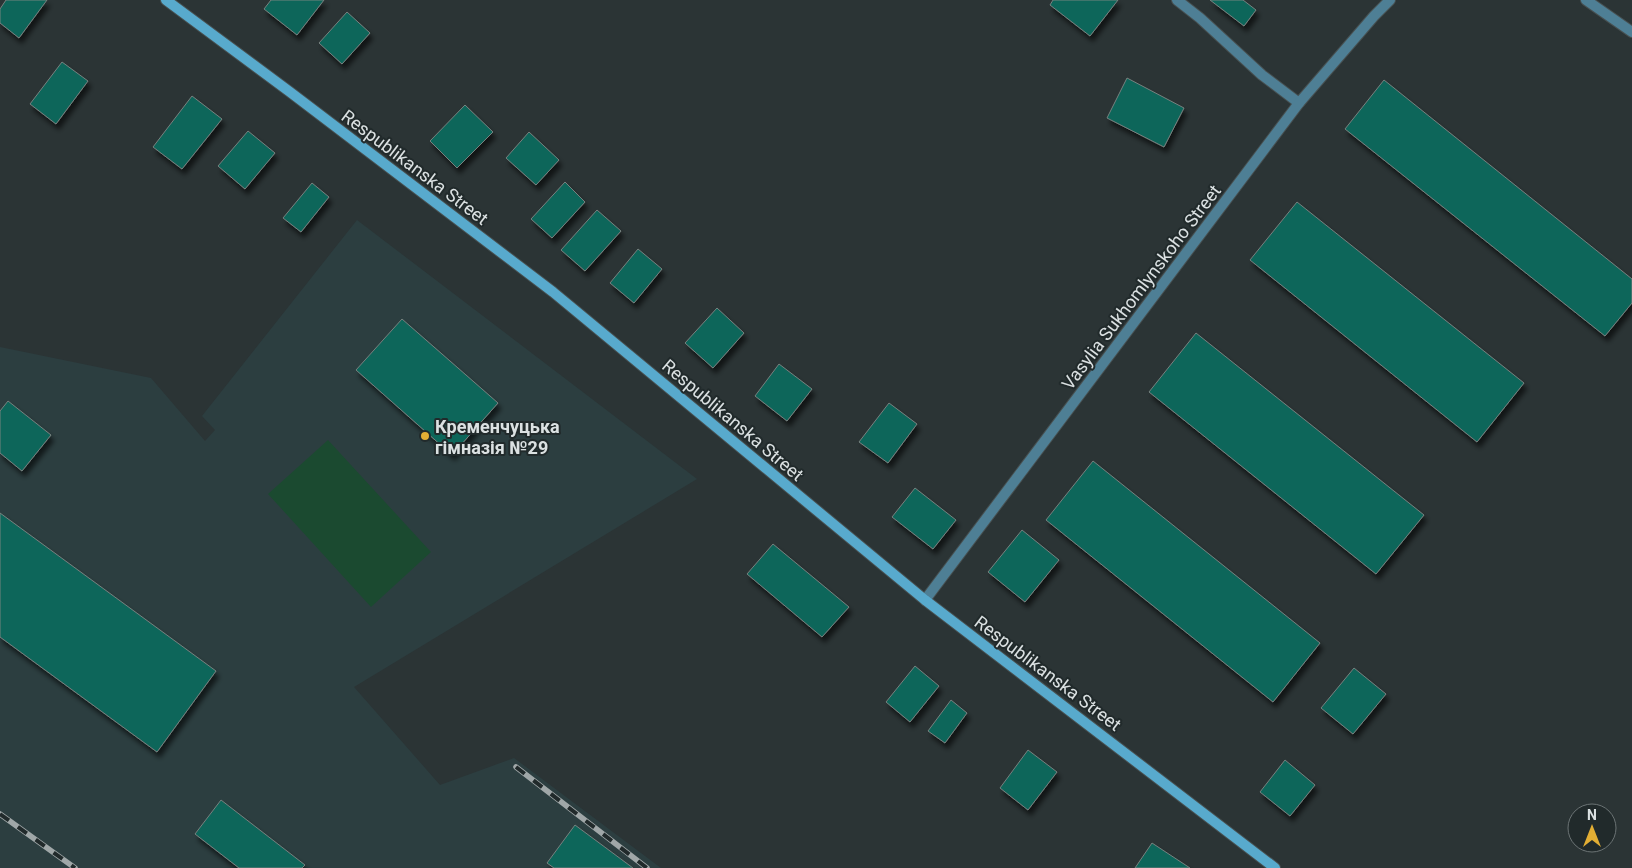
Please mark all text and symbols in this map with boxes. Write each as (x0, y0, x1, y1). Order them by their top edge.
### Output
street label: Respublikanska Street (338, 105, 492, 229)
street label: Vasylia Sukhomlynskoho Street (1057, 180, 1225, 394)
street label: Respublikanska Street (658, 355, 808, 485)
place label: Кременчуцька гімназія №29 (435, 416, 560, 458)
marker: Кременчуцька гімназія №29 (419, 430, 431, 442)
street label: Respublikanska Street (971, 611, 1125, 735)
north arrow (1567, 803, 1617, 853)
text: N (1587, 807, 1597, 823)

